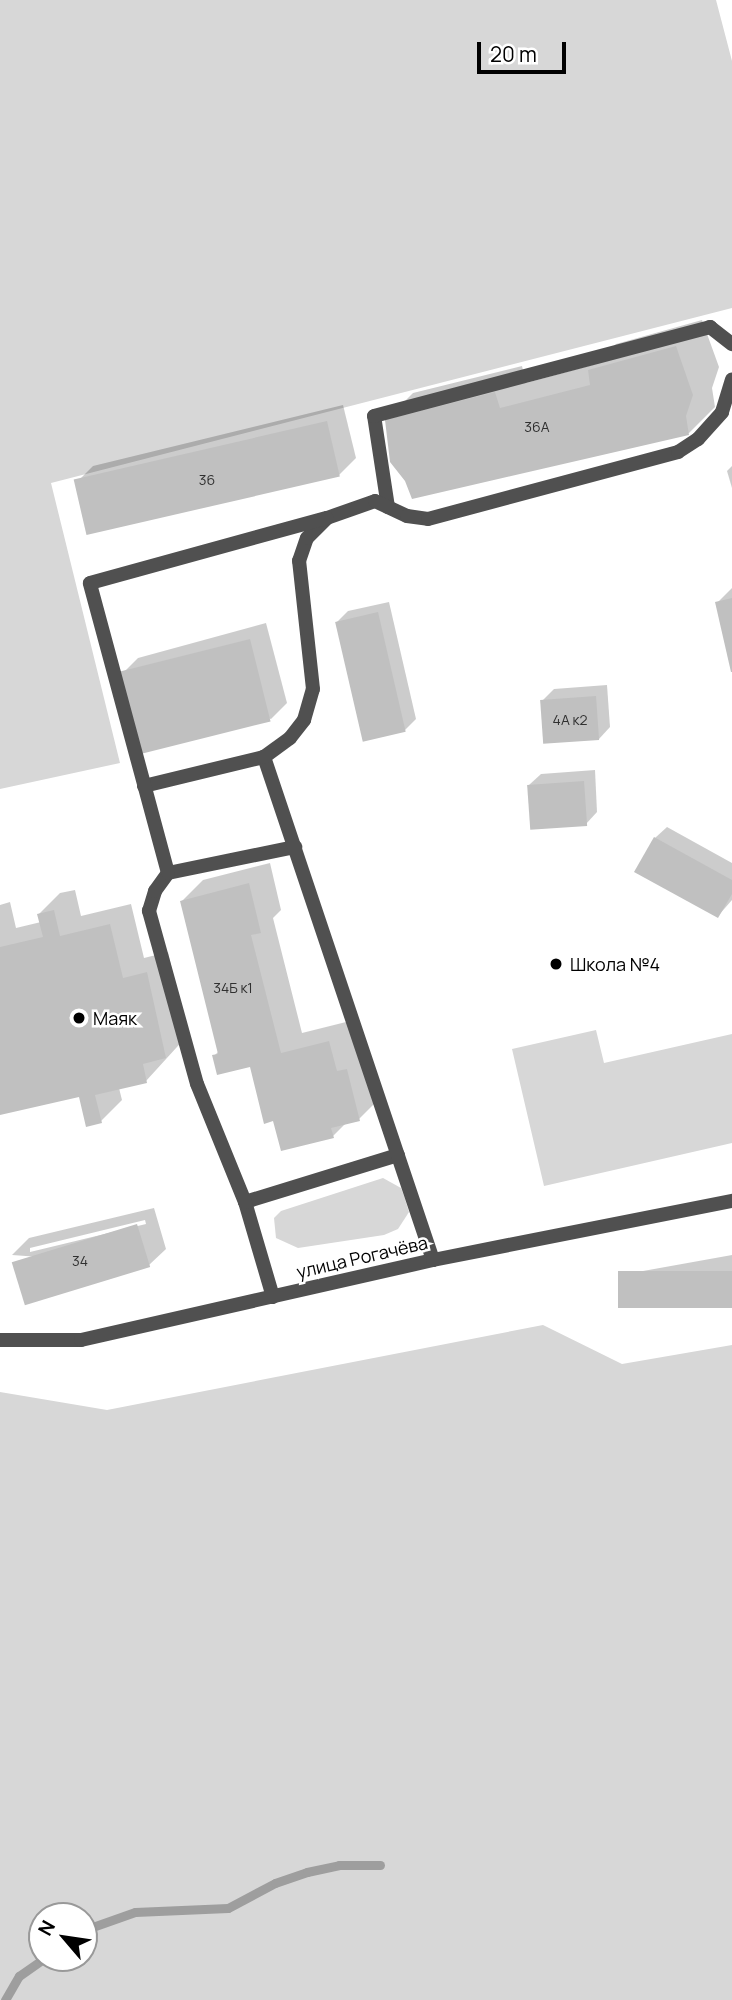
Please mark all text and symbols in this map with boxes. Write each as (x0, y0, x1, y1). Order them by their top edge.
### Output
scale bar (480, 28, 569, 72)
text: 20 m (490, 40, 537, 68)
house number: 36А (524, 419, 550, 435)
house number: 36 (199, 472, 215, 488)
house number: 4А к2 (553, 712, 587, 728)
place label: Школа №4 (570, 953, 660, 975)
marker: Школа №4 (548, 956, 564, 972)
house number: 34Б к1 (213, 980, 253, 996)
place label: Маяк (93, 1007, 137, 1029)
marker: Маяк (71, 1010, 87, 1026)
street label: улица Рогачёва (294, 1231, 430, 1283)
house number: 34 (72, 1253, 88, 1269)
north arrow (28, 1902, 98, 1972)
text: N (32, 1916, 61, 1940)

